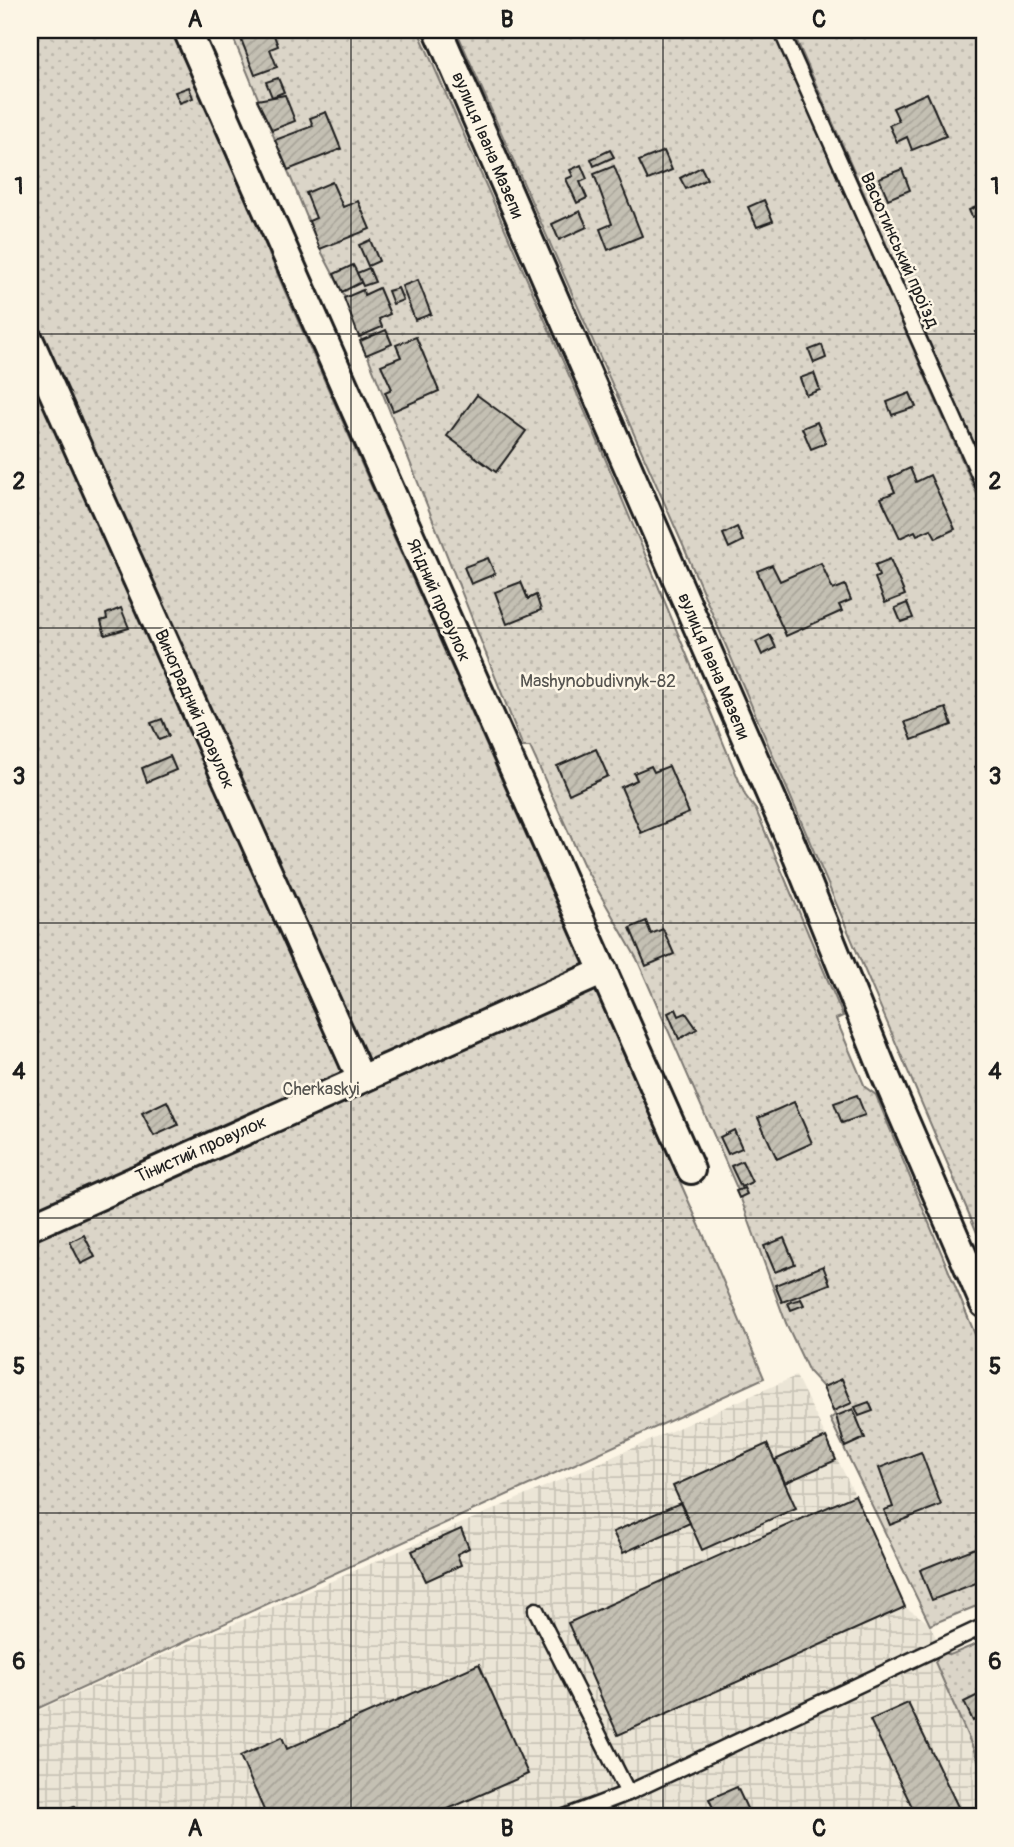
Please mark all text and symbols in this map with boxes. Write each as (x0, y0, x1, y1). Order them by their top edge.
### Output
text: A (188, 5, 203, 34)
text: B (500, 5, 514, 34)
text: C (812, 5, 826, 34)
street label: вулиця Івана Мазепи (446, 68, 529, 222)
street label: Васютинський проїзд (855, 169, 944, 332)
text: 1 (15, 172, 24, 201)
text: 1 (991, 172, 1000, 201)
text: 2 (13, 467, 26, 496)
text: 2 (989, 467, 1002, 496)
street label: Ягідний провулок (401, 535, 476, 665)
street label: вулиця Івана Мазепи (672, 589, 755, 743)
street label: Виноградний провулок (149, 626, 240, 793)
park label: Mashynobudivnyk-82 (520, 670, 676, 693)
text: 3 (13, 762, 25, 791)
text: 3 (989, 762, 1001, 791)
text: 4 (12, 1057, 26, 1086)
text: 4 (988, 1057, 1002, 1086)
park label: Cherkaskyi (282, 1078, 360, 1101)
street label: Тінистий провулок (132, 1110, 270, 1189)
text: 5 (13, 1352, 25, 1381)
text: 5 (989, 1352, 1001, 1381)
text: 6 (12, 1647, 26, 1676)
text: 6 (988, 1647, 1002, 1676)
text: A (188, 1814, 203, 1843)
text: B (500, 1814, 514, 1843)
text: C (812, 1814, 826, 1843)

